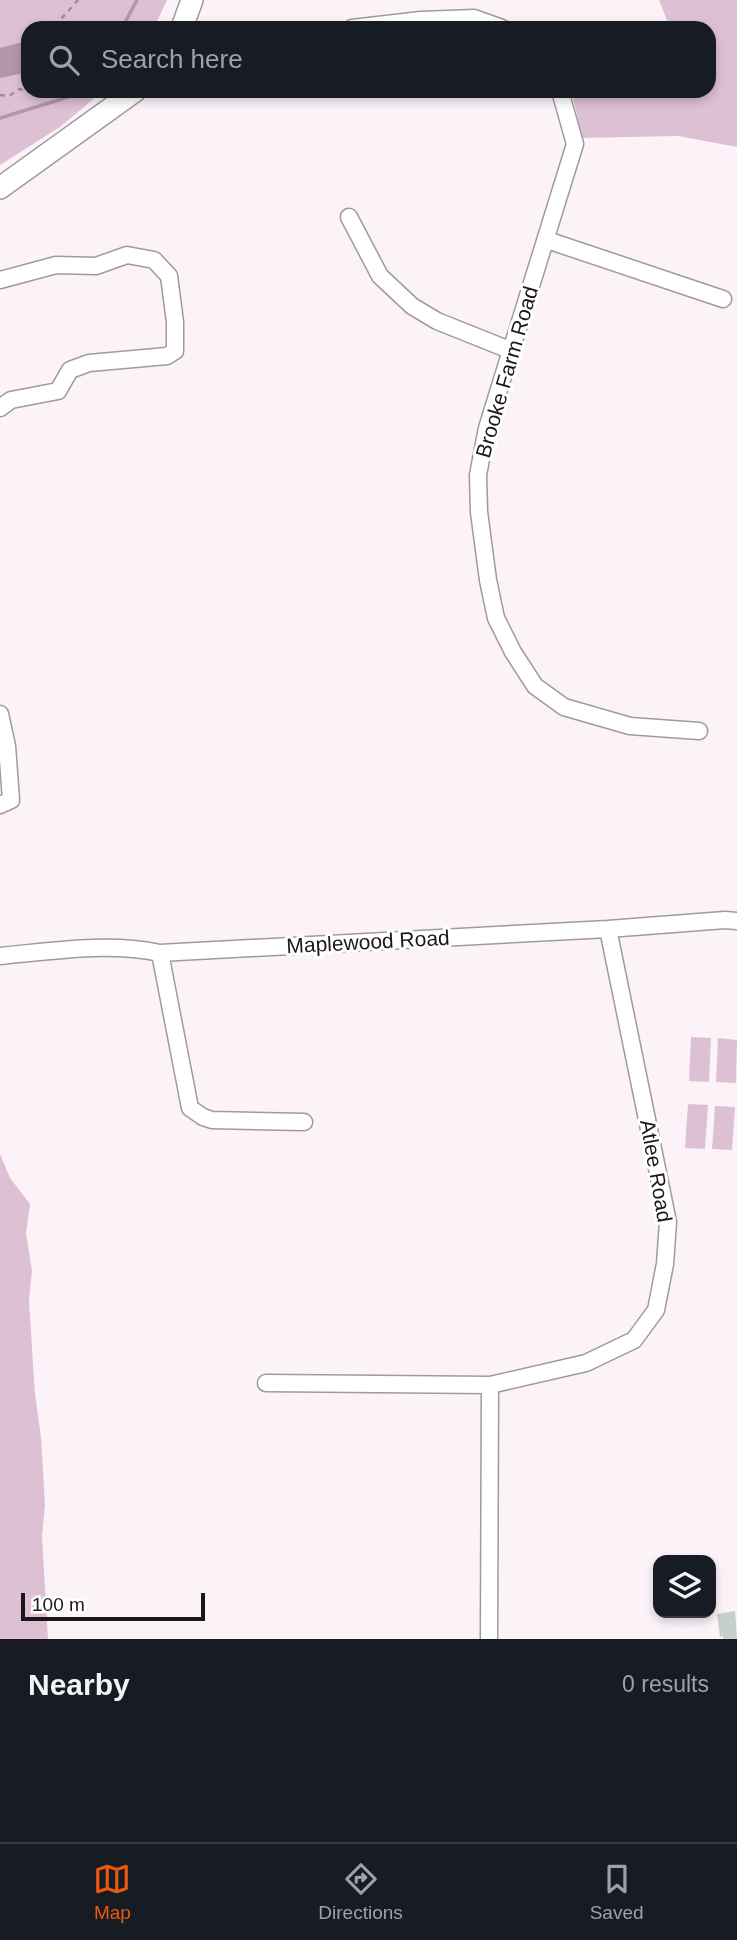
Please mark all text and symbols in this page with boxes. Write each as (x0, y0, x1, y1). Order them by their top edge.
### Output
search box (21, 21, 716, 98)
icon: search (45, 41, 83, 79)
text: Search here (101, 44, 243, 74)
street label: Brooke Farm Road (471, 283, 542, 460)
street label: Maplewood Road (286, 926, 450, 957)
street label: Atlee Road (636, 1118, 677, 1224)
map controls (653, 1555, 716, 1618)
button: layers (653, 1555, 716, 1618)
scale bar (21, 1590, 205, 1622)
text: 100 m (32, 1594, 85, 1615)
text: Nearby (28, 1668, 130, 1701)
text: 0 results (622, 1671, 709, 1697)
tab: Map (93, 1860, 131, 1924)
tab: Directions (318, 1860, 403, 1924)
tab: Saved (590, 1860, 644, 1924)

